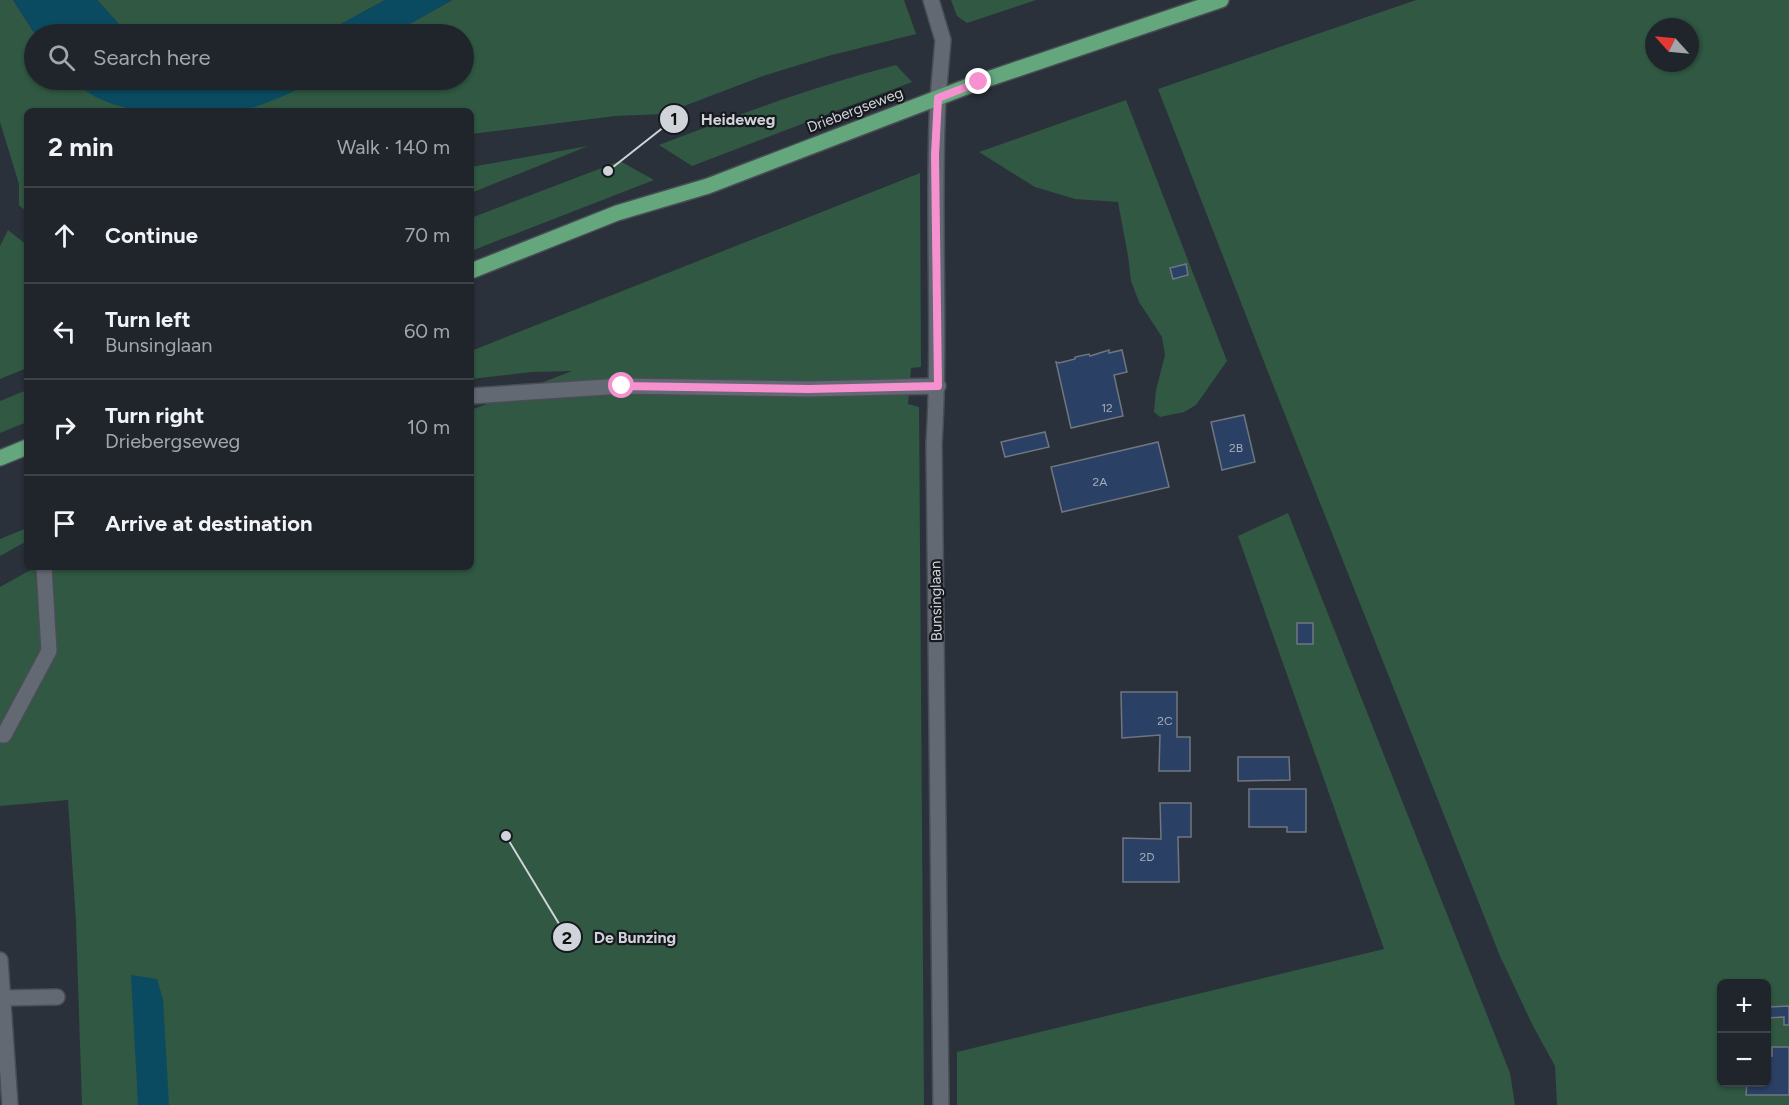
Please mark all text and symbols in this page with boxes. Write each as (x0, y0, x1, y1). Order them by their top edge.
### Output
north arrow (1645, 18, 1699, 72)
search box (24, 24, 474, 90)
icon: search (45, 41, 78, 74)
text: Search here (93, 44, 211, 71)
route end (965, 68, 991, 94)
street label: Driebergseweg (804, 83, 906, 137)
callout: Heideweg (659, 102, 787, 136)
text: 1 (670, 108, 678, 130)
text: Heideweg (701, 110, 775, 129)
text: 2 min (48, 131, 114, 163)
text: Walk · 140 m (337, 135, 450, 159)
icon: ahead (48, 219, 81, 252)
text: Continue (105, 222, 198, 249)
text: 70 m (404, 223, 450, 247)
text: Turn left (105, 306, 191, 333)
icon: left (48, 315, 81, 348)
text: 60 m (404, 319, 450, 343)
text: Bunsinglaan (105, 333, 212, 357)
route start (608, 372, 634, 398)
house number: 12 (1101, 401, 1113, 415)
text: Turn right (105, 402, 204, 429)
icon: right (48, 411, 81, 444)
text: 10 m (407, 415, 450, 439)
text: Driebergseweg (105, 429, 240, 453)
house number: 2B (1229, 441, 1243, 455)
house number: 2A (1093, 475, 1107, 489)
icon: arrive (48, 507, 81, 540)
text: Arrive at destination (105, 510, 313, 537)
street label: Bunsinglaan (926, 561, 946, 641)
house number: 2C (1157, 714, 1173, 728)
house number: 2D (1140, 850, 1154, 864)
callout: De Bunzing (552, 920, 688, 954)
text: 2 (562, 927, 572, 949)
text: De Bunzing (594, 928, 676, 947)
map controls (1717, 979, 1771, 1087)
button: + (1717, 979, 1771, 1033)
button: − (1717, 1033, 1771, 1087)

